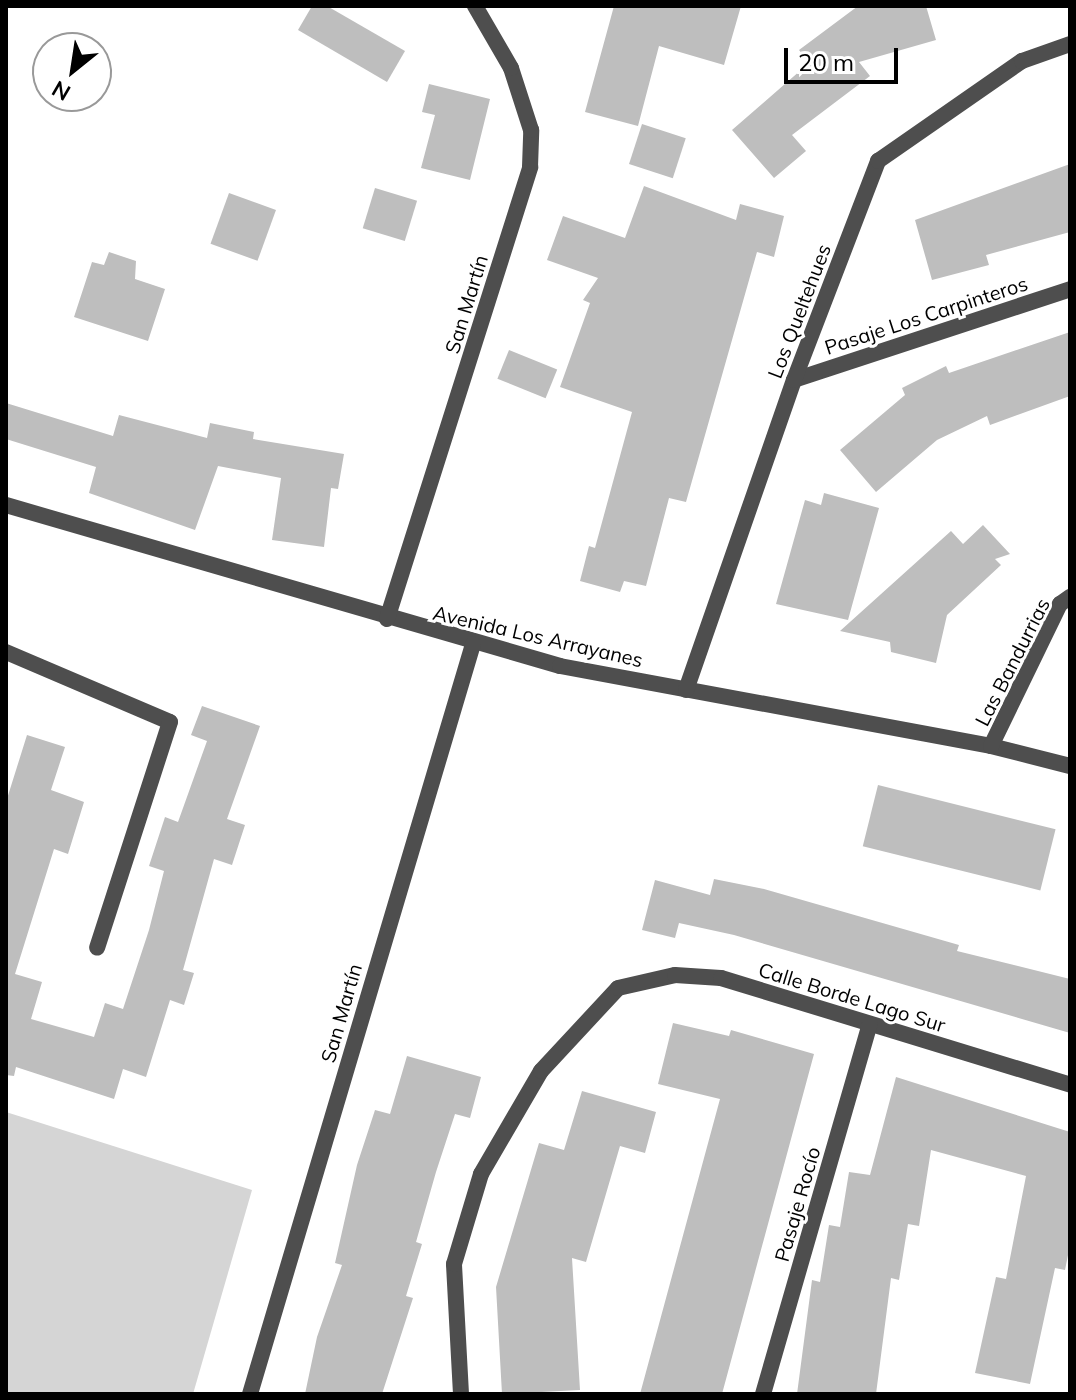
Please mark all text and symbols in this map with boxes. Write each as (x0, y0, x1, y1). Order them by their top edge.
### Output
north arrow (32, 32, 112, 112)
scale bar (788, 32, 902, 82)
text: 20 m (798, 47, 854, 77)
text: N (47, 75, 75, 107)
street label: Los Queltehues (762, 240, 836, 382)
street label: San Martín (440, 252, 492, 356)
street label: Pasaje Los Carpinteros (821, 271, 1031, 359)
street label: Las Bandurrias (970, 594, 1054, 730)
street label: Avenida Los Arrayanes (431, 600, 645, 672)
street label: Calle Borde Lago Sur (756, 957, 948, 1037)
street label: San Martín (315, 961, 367, 1065)
street label: Pasaje Rocío (769, 1144, 825, 1264)

